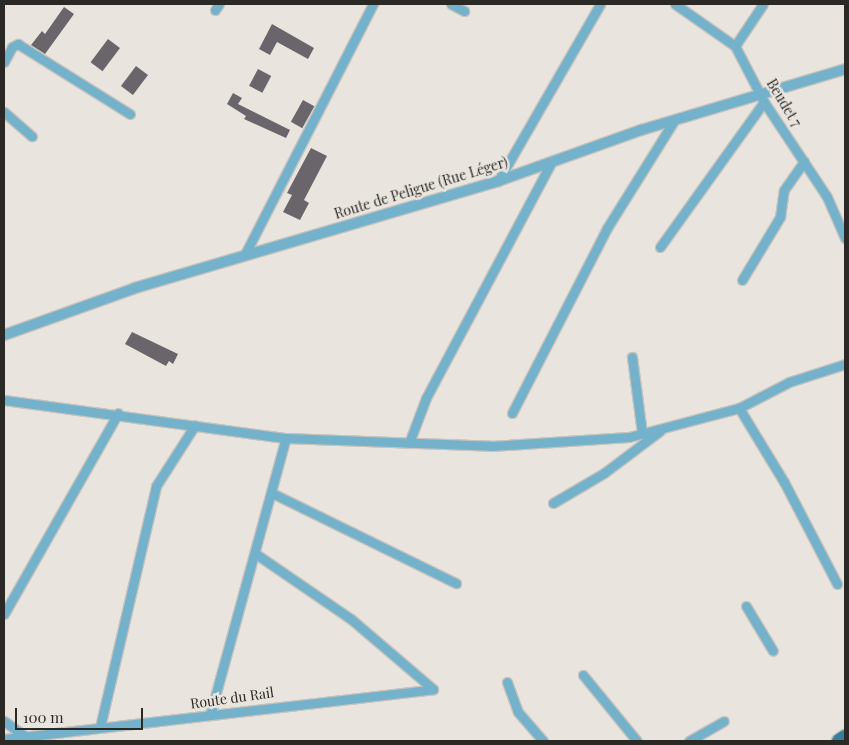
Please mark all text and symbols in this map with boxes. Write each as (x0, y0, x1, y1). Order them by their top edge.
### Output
street label: Beudet 7 (763, 76, 805, 130)
street label: Route de Peligue (Rue Léger) (332, 154, 510, 222)
street label: Route du Rail (189, 684, 275, 712)
scale bar (18, 698, 145, 730)
text: 100 m (23, 707, 64, 727)

